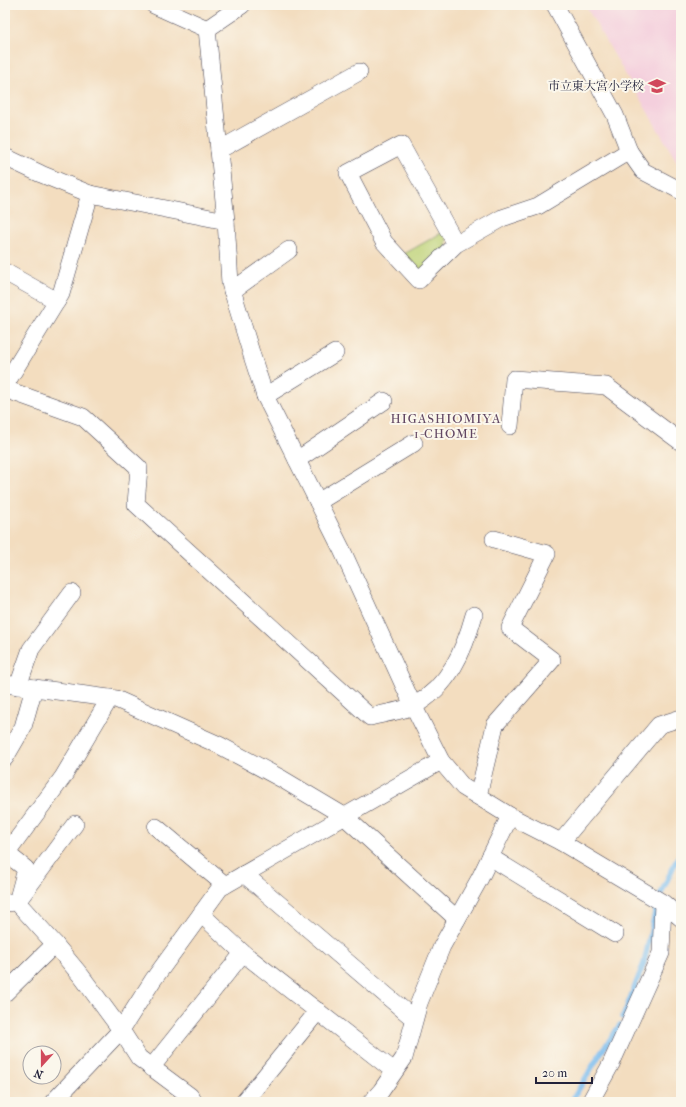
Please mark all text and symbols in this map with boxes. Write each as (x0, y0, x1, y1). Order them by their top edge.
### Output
school or university icon: 市立東大宮小学校 (647, 76, 667, 96)
place label: 市立東大宮小学校 (548, 79, 644, 93)
district label: HIGASHIOMIYA 1-CHOME (391, 411, 502, 441)
north arrow (22, 1045, 62, 1085)
scale bar (536, 1059, 592, 1085)
text: N (32, 1066, 45, 1081)
text: 20 m (542, 1066, 567, 1080)

